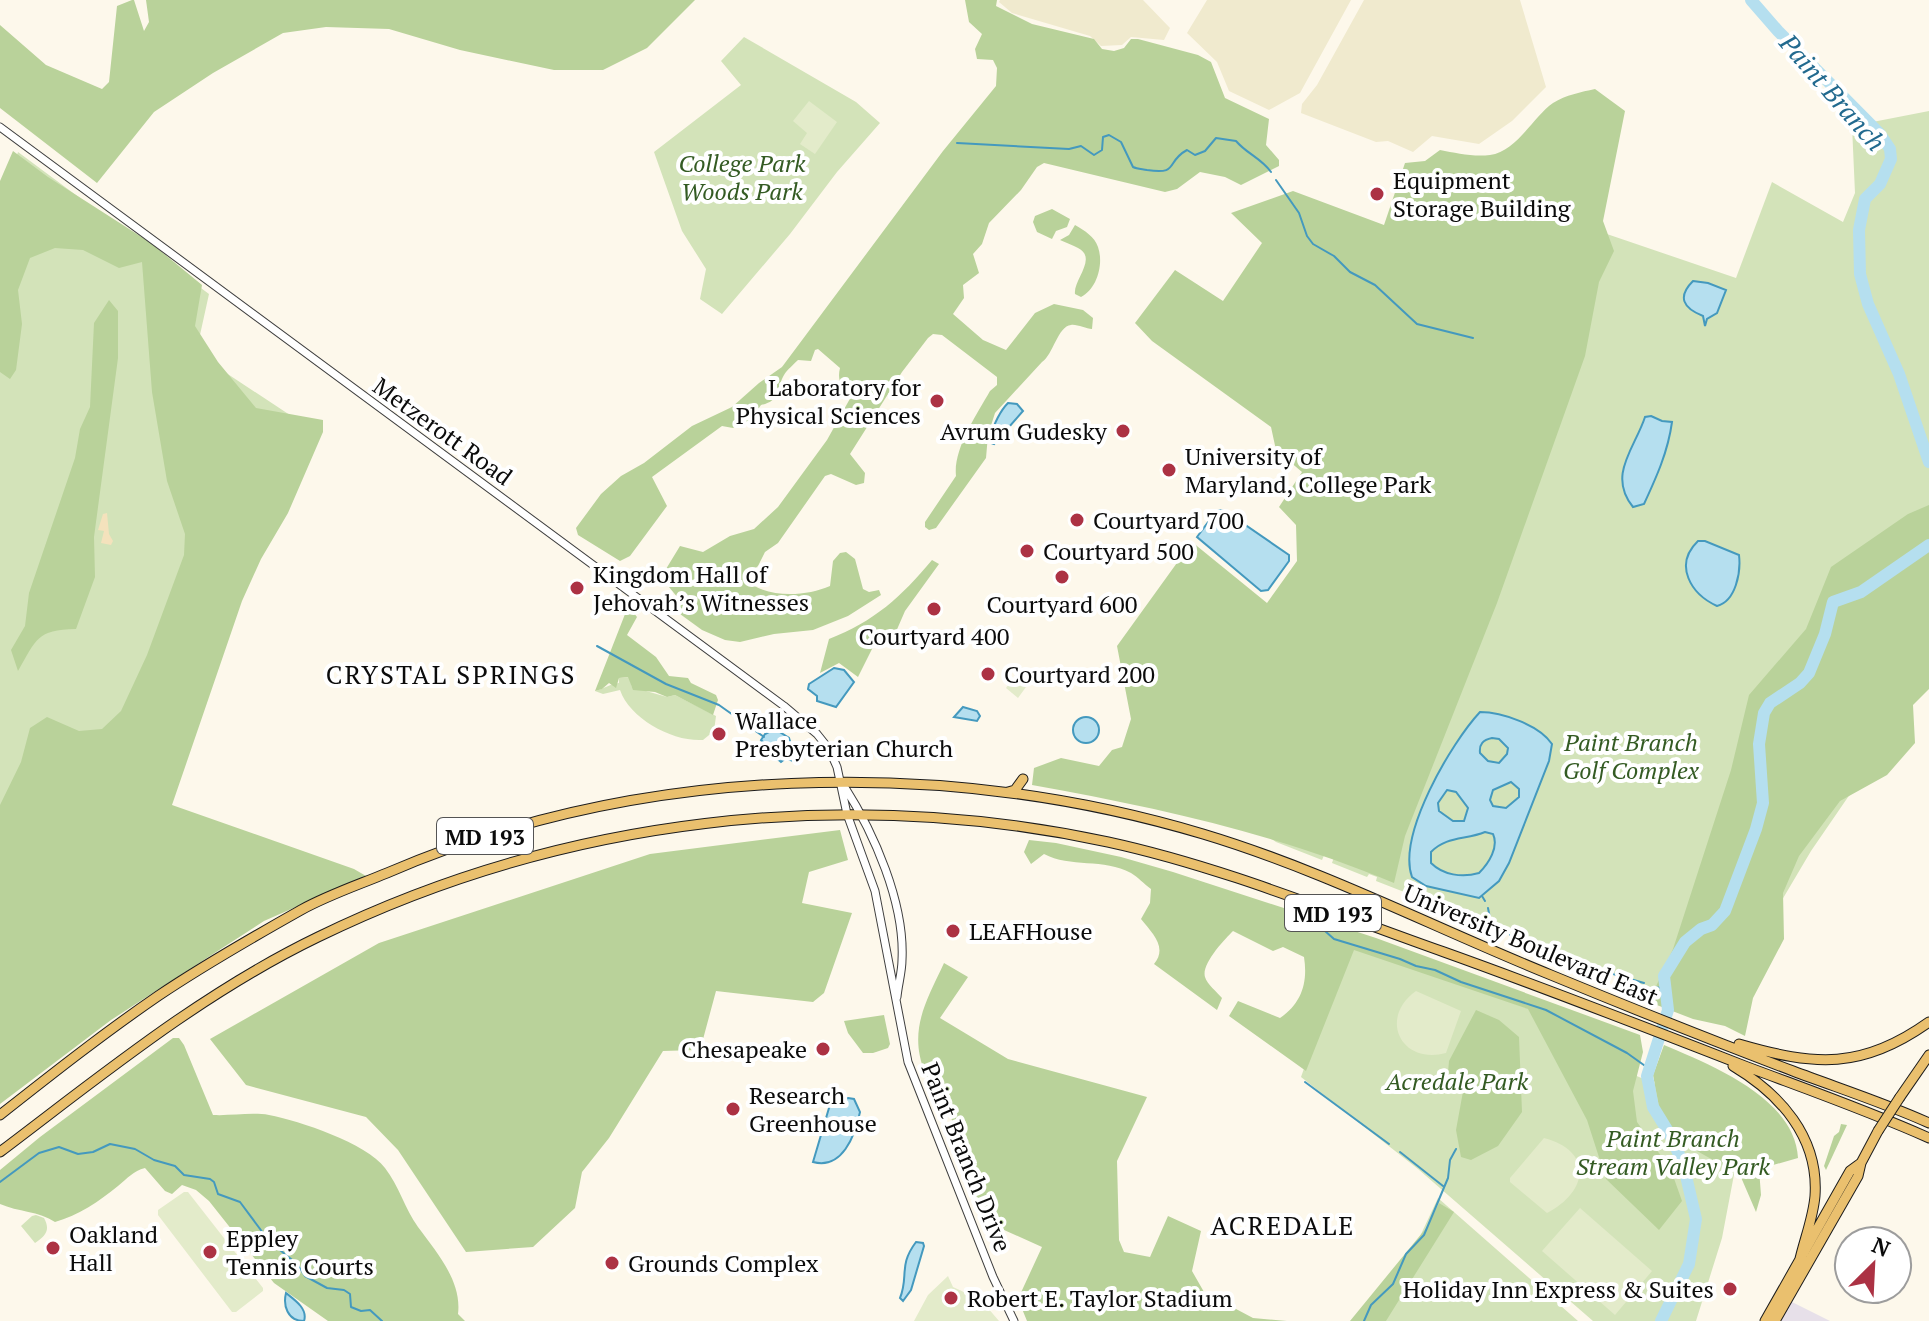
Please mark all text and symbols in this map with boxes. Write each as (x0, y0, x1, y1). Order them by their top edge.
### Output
water label: Paint Branch (1772, 25, 1893, 158)
park label: College Park Woods Park (678, 147, 806, 207)
place label: Equipment Storage Building (1393, 164, 1571, 224)
marker: Equipment Storage Building (1368, 185, 1386, 203)
street label: Metzerott Road (367, 370, 519, 492)
place label: Laboratory for Physical Sciences (736, 371, 922, 431)
marker: Laboratory for Physical Sciences (928, 392, 946, 410)
place label: Avrum Gudesky (940, 415, 1108, 447)
marker: Avrum Gudesky (1114, 422, 1132, 440)
place label: University of Maryland, College Park (1185, 440, 1432, 500)
marker: University of Maryland, College Park (1160, 461, 1178, 479)
place label: Courtyard 700 (1093, 504, 1244, 536)
marker: Courtyard 700 (1068, 511, 1086, 529)
place label: Courtyard 500 (1043, 535, 1194, 567)
marker: Courtyard 500 (1018, 542, 1036, 560)
place label: Kingdom Hall of Jehovah’s Witnesses (593, 558, 809, 618)
marker: Courtyard 600 (1053, 568, 1071, 586)
marker: Kingdom Hall of Jehovah’s Witnesses (568, 579, 586, 597)
place label: Courtyard 600 (986, 588, 1138, 620)
marker: Courtyard 400 (925, 600, 943, 618)
place label: Courtyard 400 (858, 620, 1010, 652)
district label: CRYSTAL SPRINGS (326, 657, 576, 691)
place label: Courtyard 200 (1004, 658, 1155, 690)
marker: Courtyard 200 (979, 665, 997, 683)
place label: Wallace Presbyterian Church (735, 704, 953, 764)
marker: Wallace Presbyterian Church (710, 725, 728, 743)
park label: Paint Branch Golf Complex (1563, 726, 1700, 786)
road number: MD 193 (437, 818, 533, 854)
street label: University Boulevard East (1399, 876, 1663, 1012)
road number: MD 193 (1285, 895, 1381, 931)
place label: LEAFHouse (969, 915, 1093, 947)
marker: LEAFHouse (944, 922, 962, 940)
place label: Chesapeake (681, 1033, 807, 1065)
marker: Chesapeake (814, 1040, 832, 1058)
street label: Paint Branch Drive (914, 1058, 1020, 1256)
park label: Acredale Park (1384, 1065, 1529, 1097)
place label: Research Greenhouse (749, 1079, 877, 1139)
marker: Research Greenhouse (724, 1100, 742, 1118)
park label: Paint Branch Stream Valley Park (1576, 1122, 1771, 1182)
district label: ACREDALE (1211, 1208, 1355, 1242)
place label: Oakland Hall (69, 1218, 158, 1278)
place label: Eppley Tennis Courts (226, 1222, 374, 1282)
north arrow (1833, 1225, 1913, 1305)
text: N (1868, 1230, 1895, 1263)
marker: Oakland Hall (44, 1239, 62, 1257)
marker: Eppley Tennis Courts (201, 1243, 219, 1261)
place label: Grounds Complex (628, 1247, 819, 1279)
marker: Grounds Complex (603, 1254, 621, 1272)
place label: Holiday Inn Express & Suites (1403, 1273, 1714, 1305)
marker: Holiday Inn Express & Suites (1721, 1280, 1739, 1298)
place label: Robert E. Taylor Stadium (967, 1282, 1233, 1314)
marker: Robert E. Taylor Stadium (942, 1289, 960, 1307)

